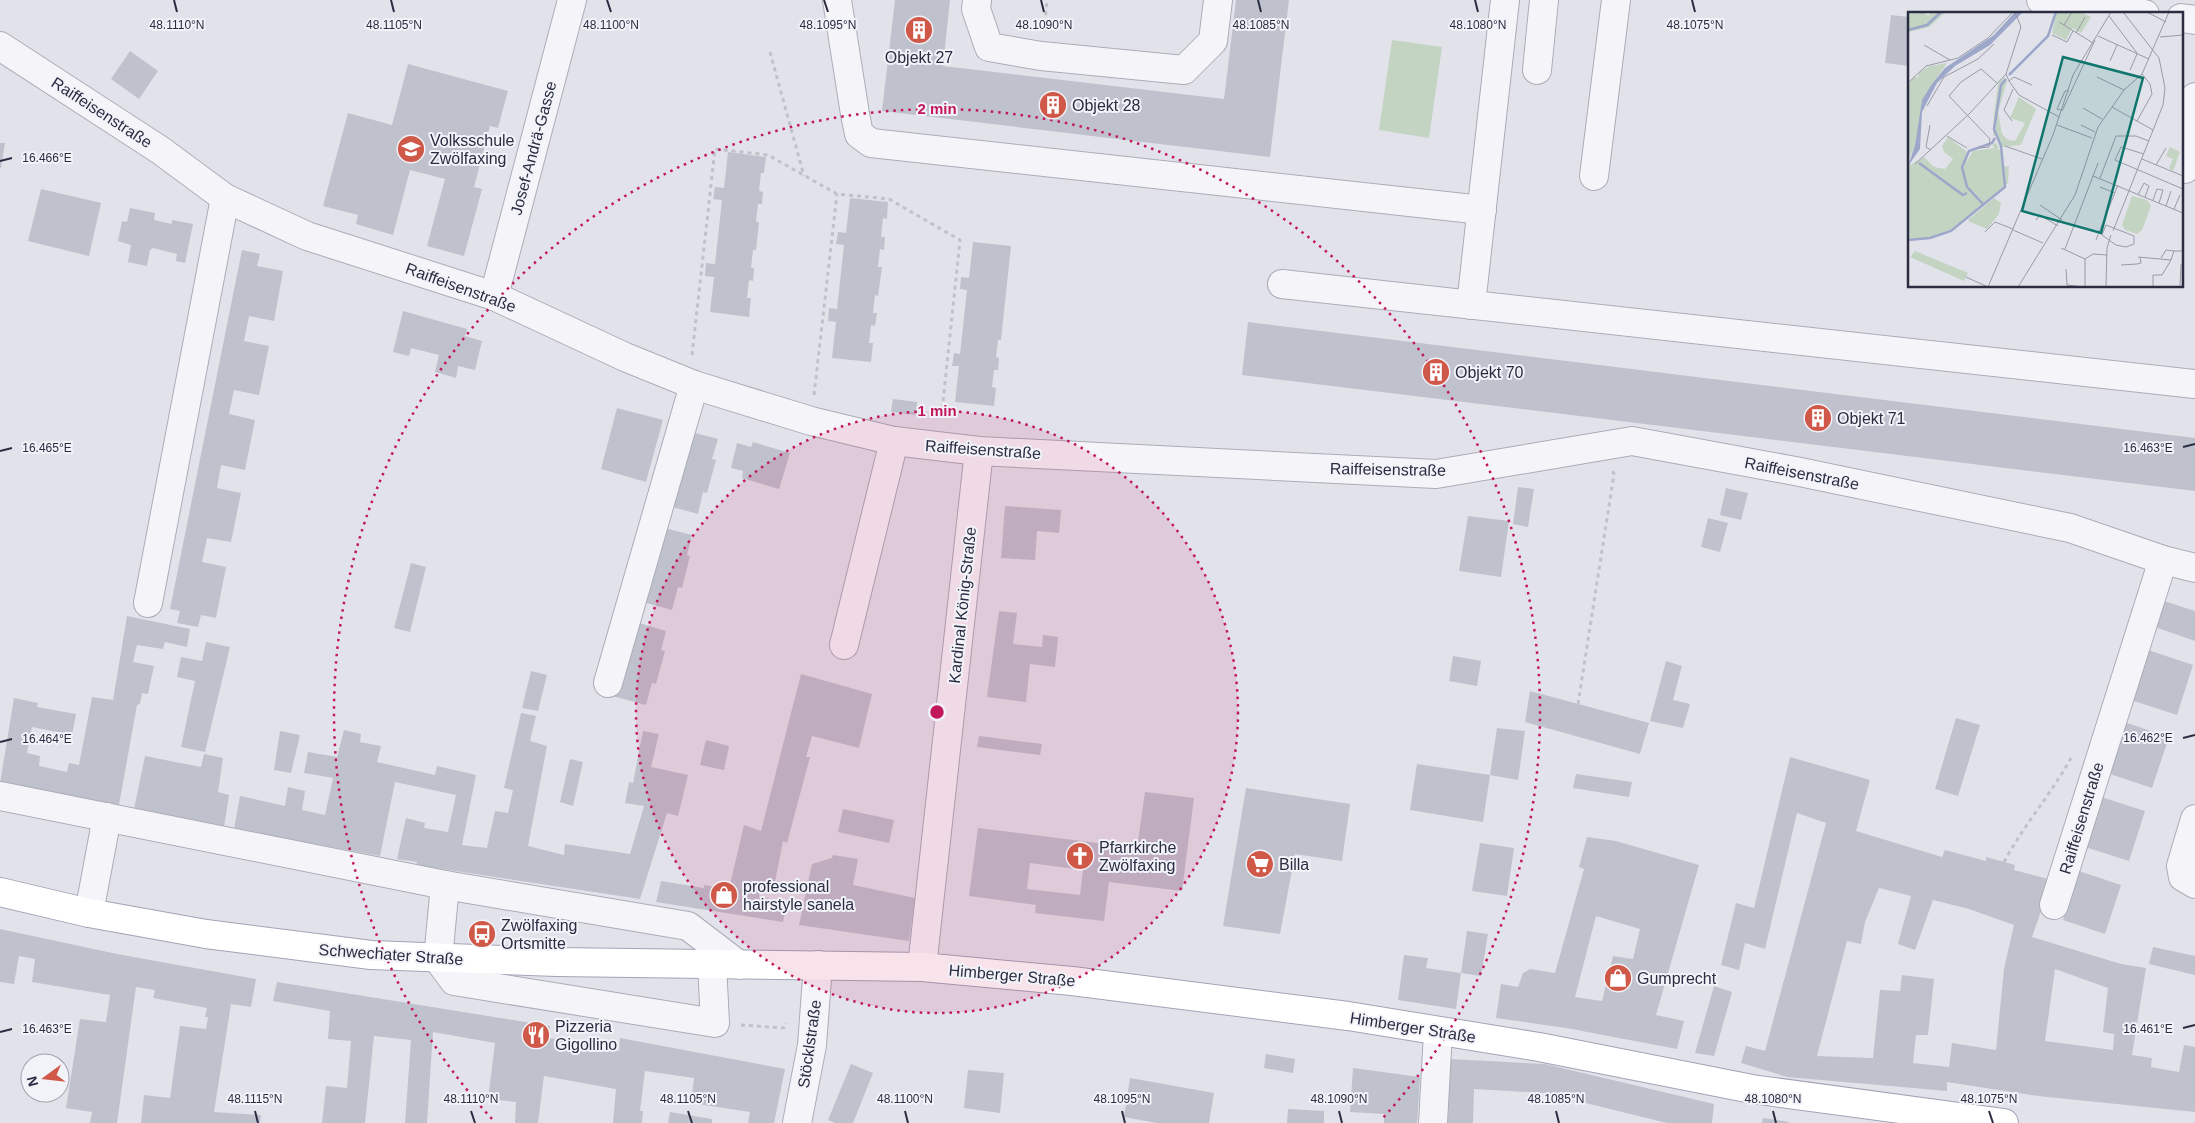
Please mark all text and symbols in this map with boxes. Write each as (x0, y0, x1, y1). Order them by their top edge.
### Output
inset map (1908, 12, 2182, 288)
building icon: Objekt 27 (904, 15, 934, 45)
text: 48.1110°N (149, 18, 205, 32)
text: 48.1105°N (366, 18, 422, 32)
text: 48.1100°N (583, 18, 639, 32)
text: 48.1095°N (800, 18, 856, 32)
text: 48.1090°N (1016, 18, 1072, 32)
text: 48.1085°N (1233, 18, 1289, 32)
text: 48.1080°N (1450, 18, 1506, 32)
text: 48.1075°N (1667, 18, 1723, 32)
place label: Objekt 27 (885, 49, 953, 66)
street label: Raiffeisenstraße (48, 74, 155, 151)
street label: Josef-Andrä-Gasse (507, 79, 560, 217)
building icon: Objekt 28 (1038, 90, 1068, 120)
place label: Objekt 28 (1072, 97, 1141, 114)
text: 2 min (917, 100, 957, 117)
place label: Volksschule Zwölfaxing (430, 132, 515, 167)
school or university icon: Volksschule Zwölfaxing (396, 134, 426, 164)
text: 16.466°E (22, 151, 72, 165)
street label: Raiffeisenstraße (403, 260, 518, 315)
building icon: Objekt 70 (1421, 357, 1451, 387)
place label: Objekt 70 (1455, 364, 1524, 381)
text: 1 min (917, 402, 957, 419)
building icon: Objekt 71 (1803, 403, 1833, 433)
place label: Objekt 71 (1837, 410, 1906, 427)
street label: Raiffeisenstraße (924, 437, 1042, 462)
text: 16.465°E (22, 441, 72, 455)
text: 16.463°E (2123, 441, 2173, 455)
street label: Raiffeisenstraße (1743, 454, 1861, 493)
street label: Raiffeisenstraße (1330, 460, 1446, 479)
street label: Kardinal König-Straße (946, 526, 979, 684)
centre of rings (928, 703, 946, 721)
text: 16.462°E (2123, 731, 2173, 745)
text: 16.464°E (22, 732, 72, 746)
street label: Raiffeisenstraße (2056, 760, 2107, 876)
place label: Pfarrkirche Zwölfaxing (1099, 839, 1176, 874)
church icon: Pfarrkirche Zwölfaxing (1065, 841, 1095, 871)
supermarket icon: Billa (1245, 849, 1275, 879)
place label: Billa (1279, 856, 1309, 873)
place label: professional hairstyle sanela (743, 878, 854, 913)
shop icon: professional hairstyle sanela (709, 880, 739, 910)
place label: Zwölfaxing Ortsmitte (501, 917, 577, 952)
bus stop icon: Zwölfaxing Ortsmitte (467, 919, 497, 949)
street label: Schwechater Straße (318, 941, 464, 968)
street label: Himberger Straße (948, 961, 1076, 990)
shop icon: Gumprecht (1603, 963, 1633, 993)
place label: Gumprecht (1637, 970, 1717, 987)
street label: Stöcklstraße (795, 999, 824, 1089)
street label: Himberger Straße (1349, 1009, 1477, 1046)
place label: Pizzeria Gigollino (555, 1018, 617, 1053)
restaurant icon: Pizzeria Gigollino (521, 1020, 551, 1050)
text: 16.463°E (22, 1022, 72, 1036)
text: 16.461°E (2123, 1022, 2173, 1036)
north arrow (20, 1053, 70, 1103)
text: N (23, 1074, 41, 1088)
text: 48.1115°N (227, 1092, 283, 1106)
text: 48.1110°N (443, 1092, 499, 1106)
text: 48.1105°N (660, 1092, 716, 1106)
text: 48.1100°N (877, 1092, 933, 1106)
text: 48.1095°N (1094, 1092, 1150, 1106)
text: 48.1090°N (1311, 1092, 1367, 1106)
text: 48.1085°N (1528, 1092, 1584, 1106)
text: 48.1080°N (1745, 1092, 1801, 1106)
text: 48.1075°N (1961, 1092, 2017, 1106)

